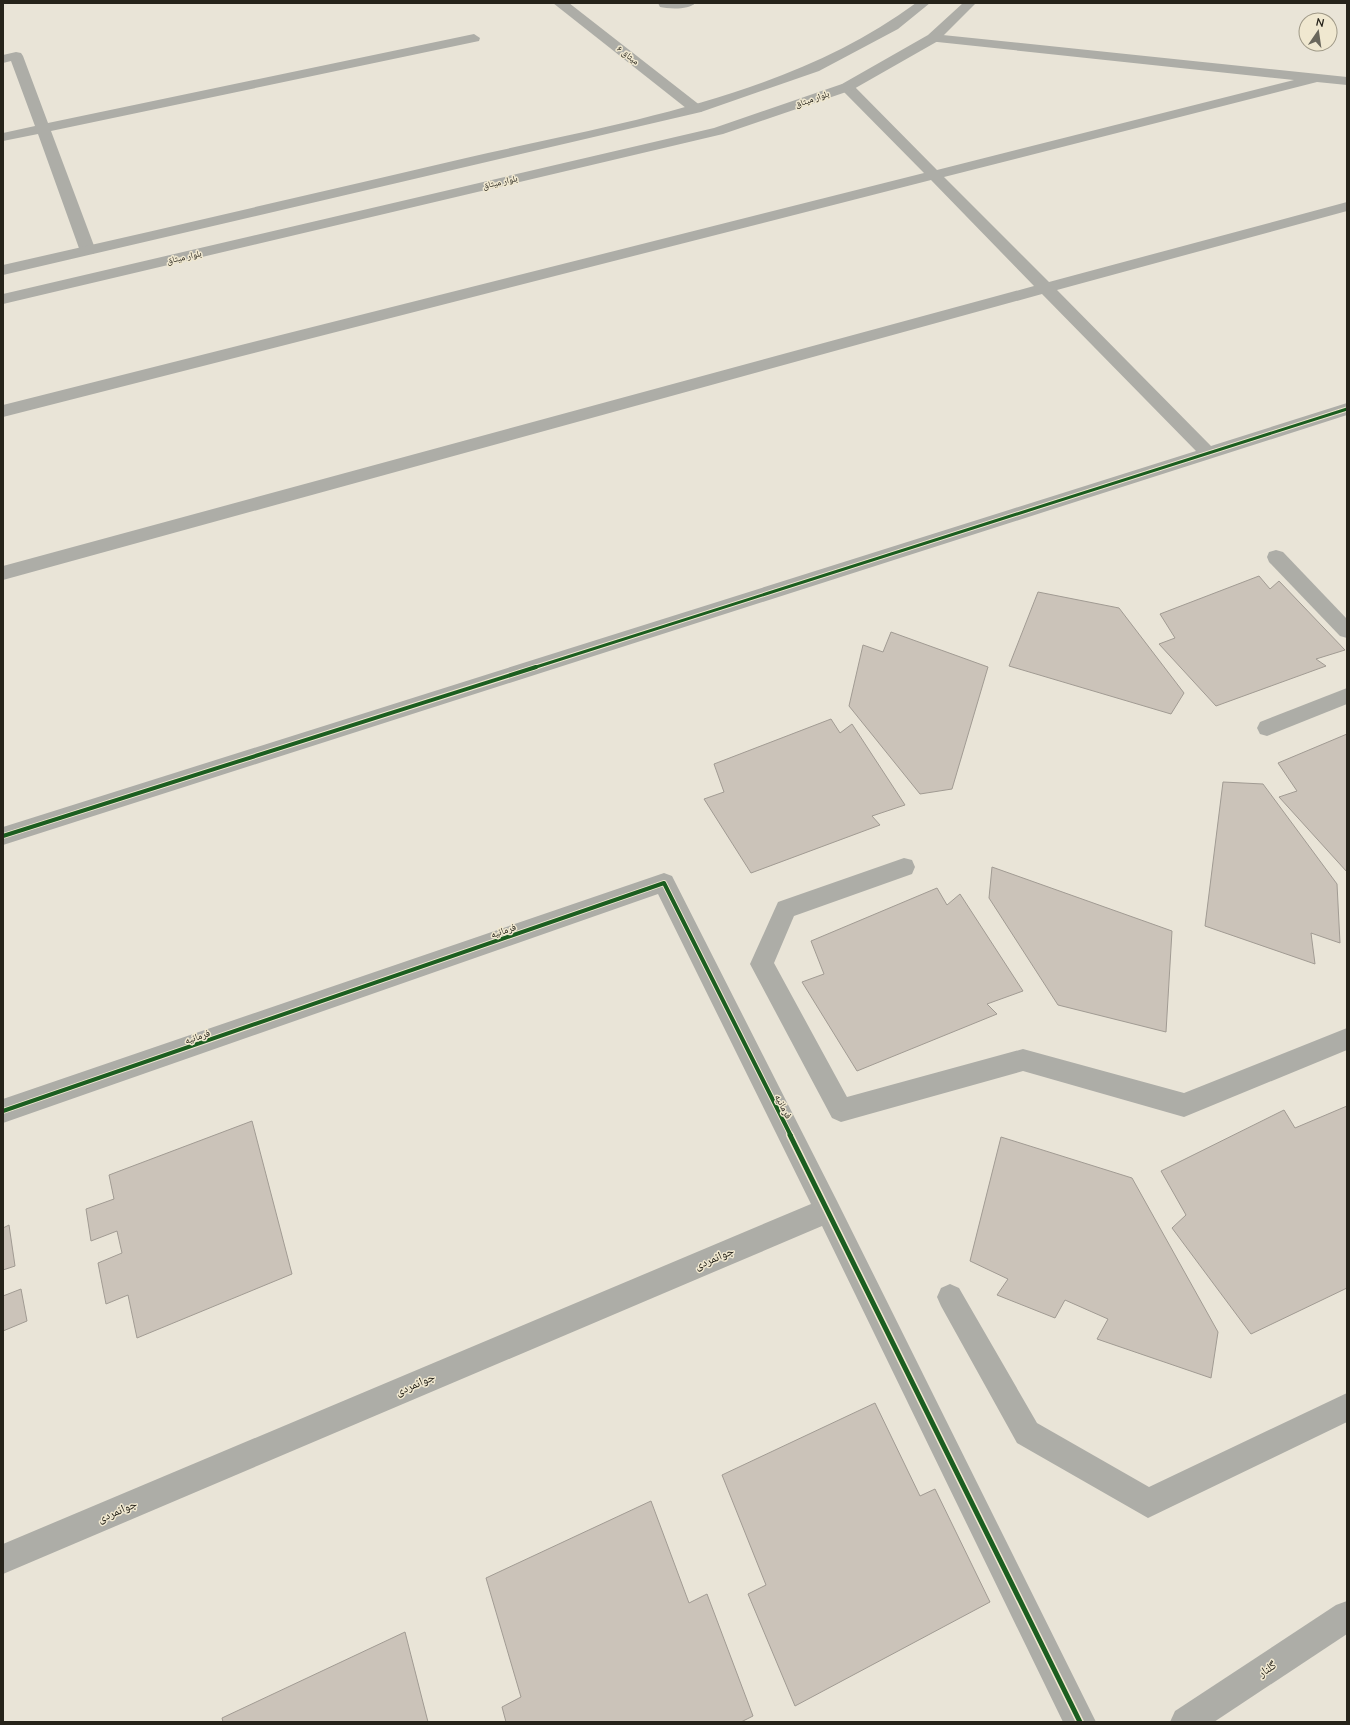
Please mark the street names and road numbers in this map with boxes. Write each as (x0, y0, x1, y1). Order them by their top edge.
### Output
street label: میثاق ۶ (614, 43, 642, 67)
street label: بلوار میثاق (793, 87, 831, 110)
street label: بلوار میثاق (481, 172, 519, 192)
street label: بلوار میثاق (165, 247, 203, 267)
street label: فرمانیه (489, 920, 518, 942)
street label: فرمانیه (183, 1026, 212, 1048)
street label: فرمانیه (771, 1092, 795, 1121)
street label: جوانمردی (692, 1242, 737, 1273)
street label: جوانمردی (393, 1368, 438, 1399)
street label: جوانمردی (95, 1495, 140, 1526)
street label: گلنار (1254, 1657, 1279, 1681)

